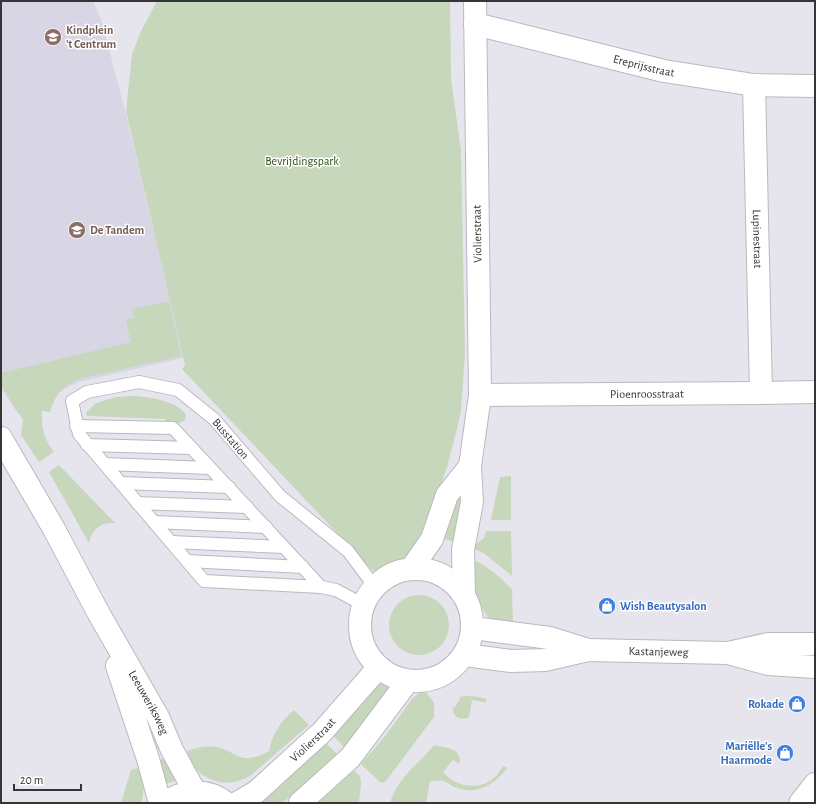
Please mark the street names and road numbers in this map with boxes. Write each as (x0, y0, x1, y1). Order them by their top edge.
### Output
street label: Ereprijsstraat (612, 53, 675, 79)
street label: Violierstraat (470, 205, 484, 263)
street label: Lupinestraat (751, 209, 764, 269)
street label: Pioenroosstraat (610, 388, 684, 400)
street label: Busstation (210, 416, 252, 461)
street label: Kastanjeweg (628, 645, 689, 659)
street label: Leeuweriksweg (127, 668, 171, 736)
street label: Violierstraat (288, 715, 338, 764)

